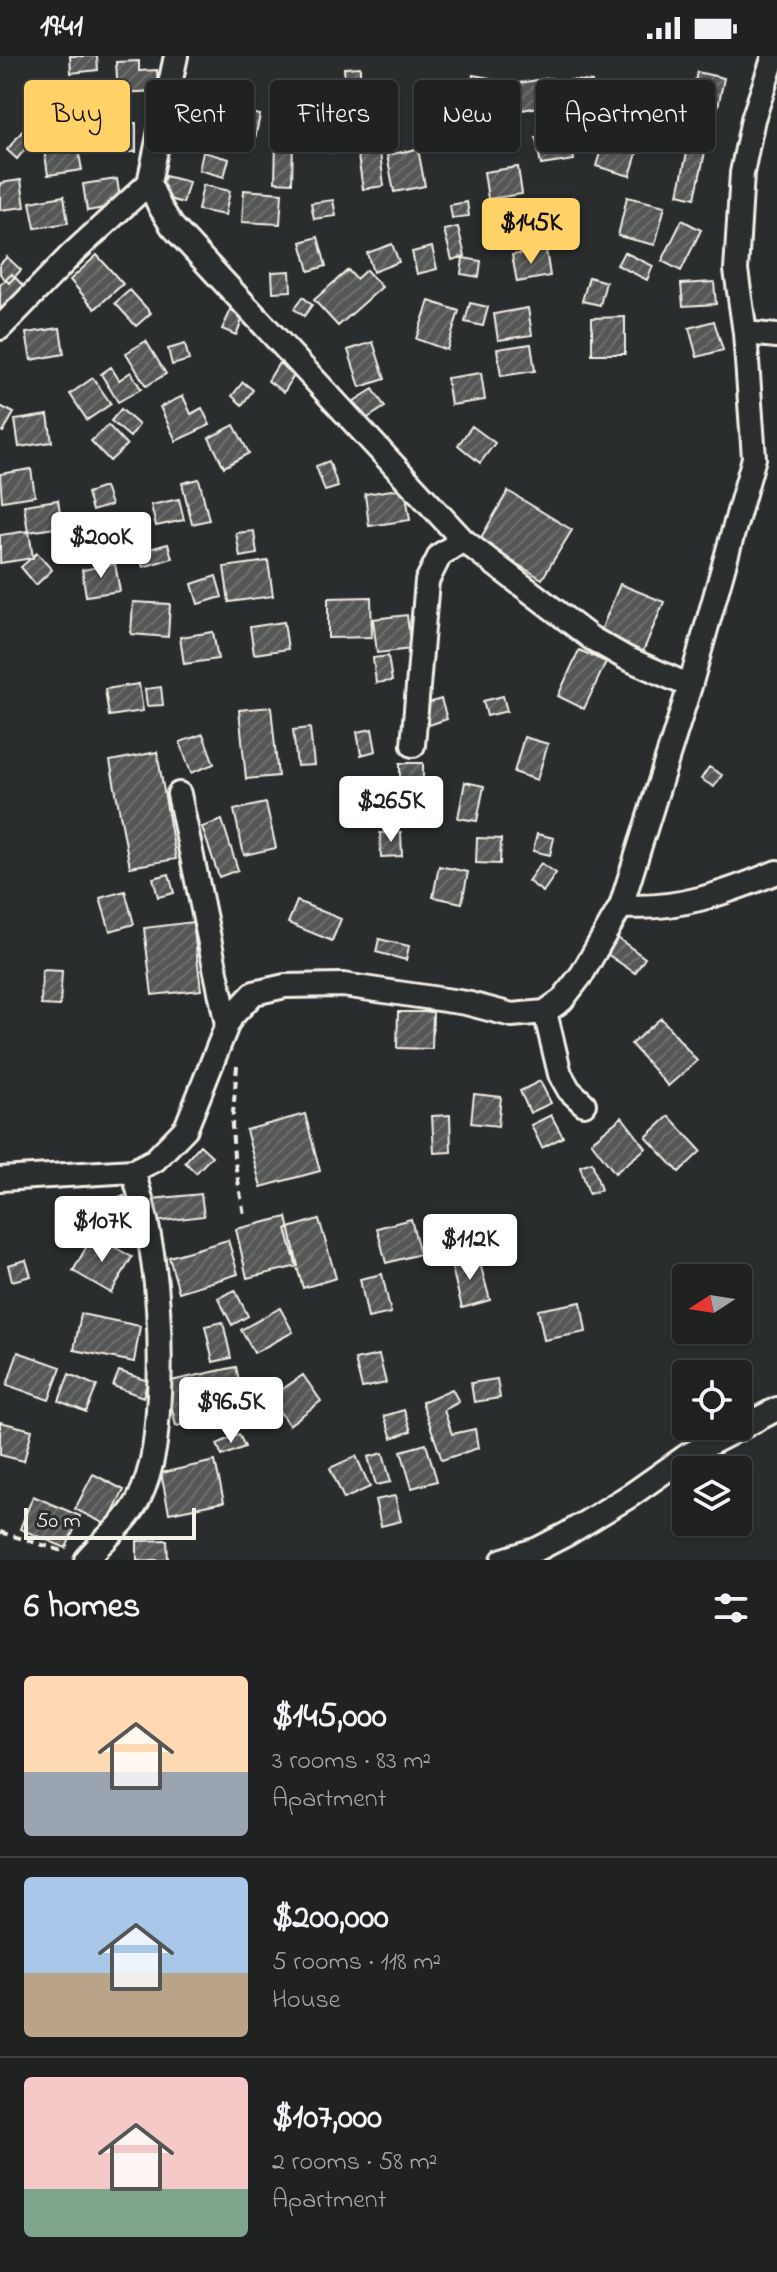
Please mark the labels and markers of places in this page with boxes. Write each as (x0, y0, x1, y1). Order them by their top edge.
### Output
pin: $145K (475, 198, 587, 266)
pin: $200K (45, 512, 157, 580)
pin: $265K (335, 776, 447, 844)
pin: $107K (46, 1196, 158, 1264)
pin: $112K (414, 1214, 526, 1282)
pin: $96.5K (166, 1377, 296, 1445)

